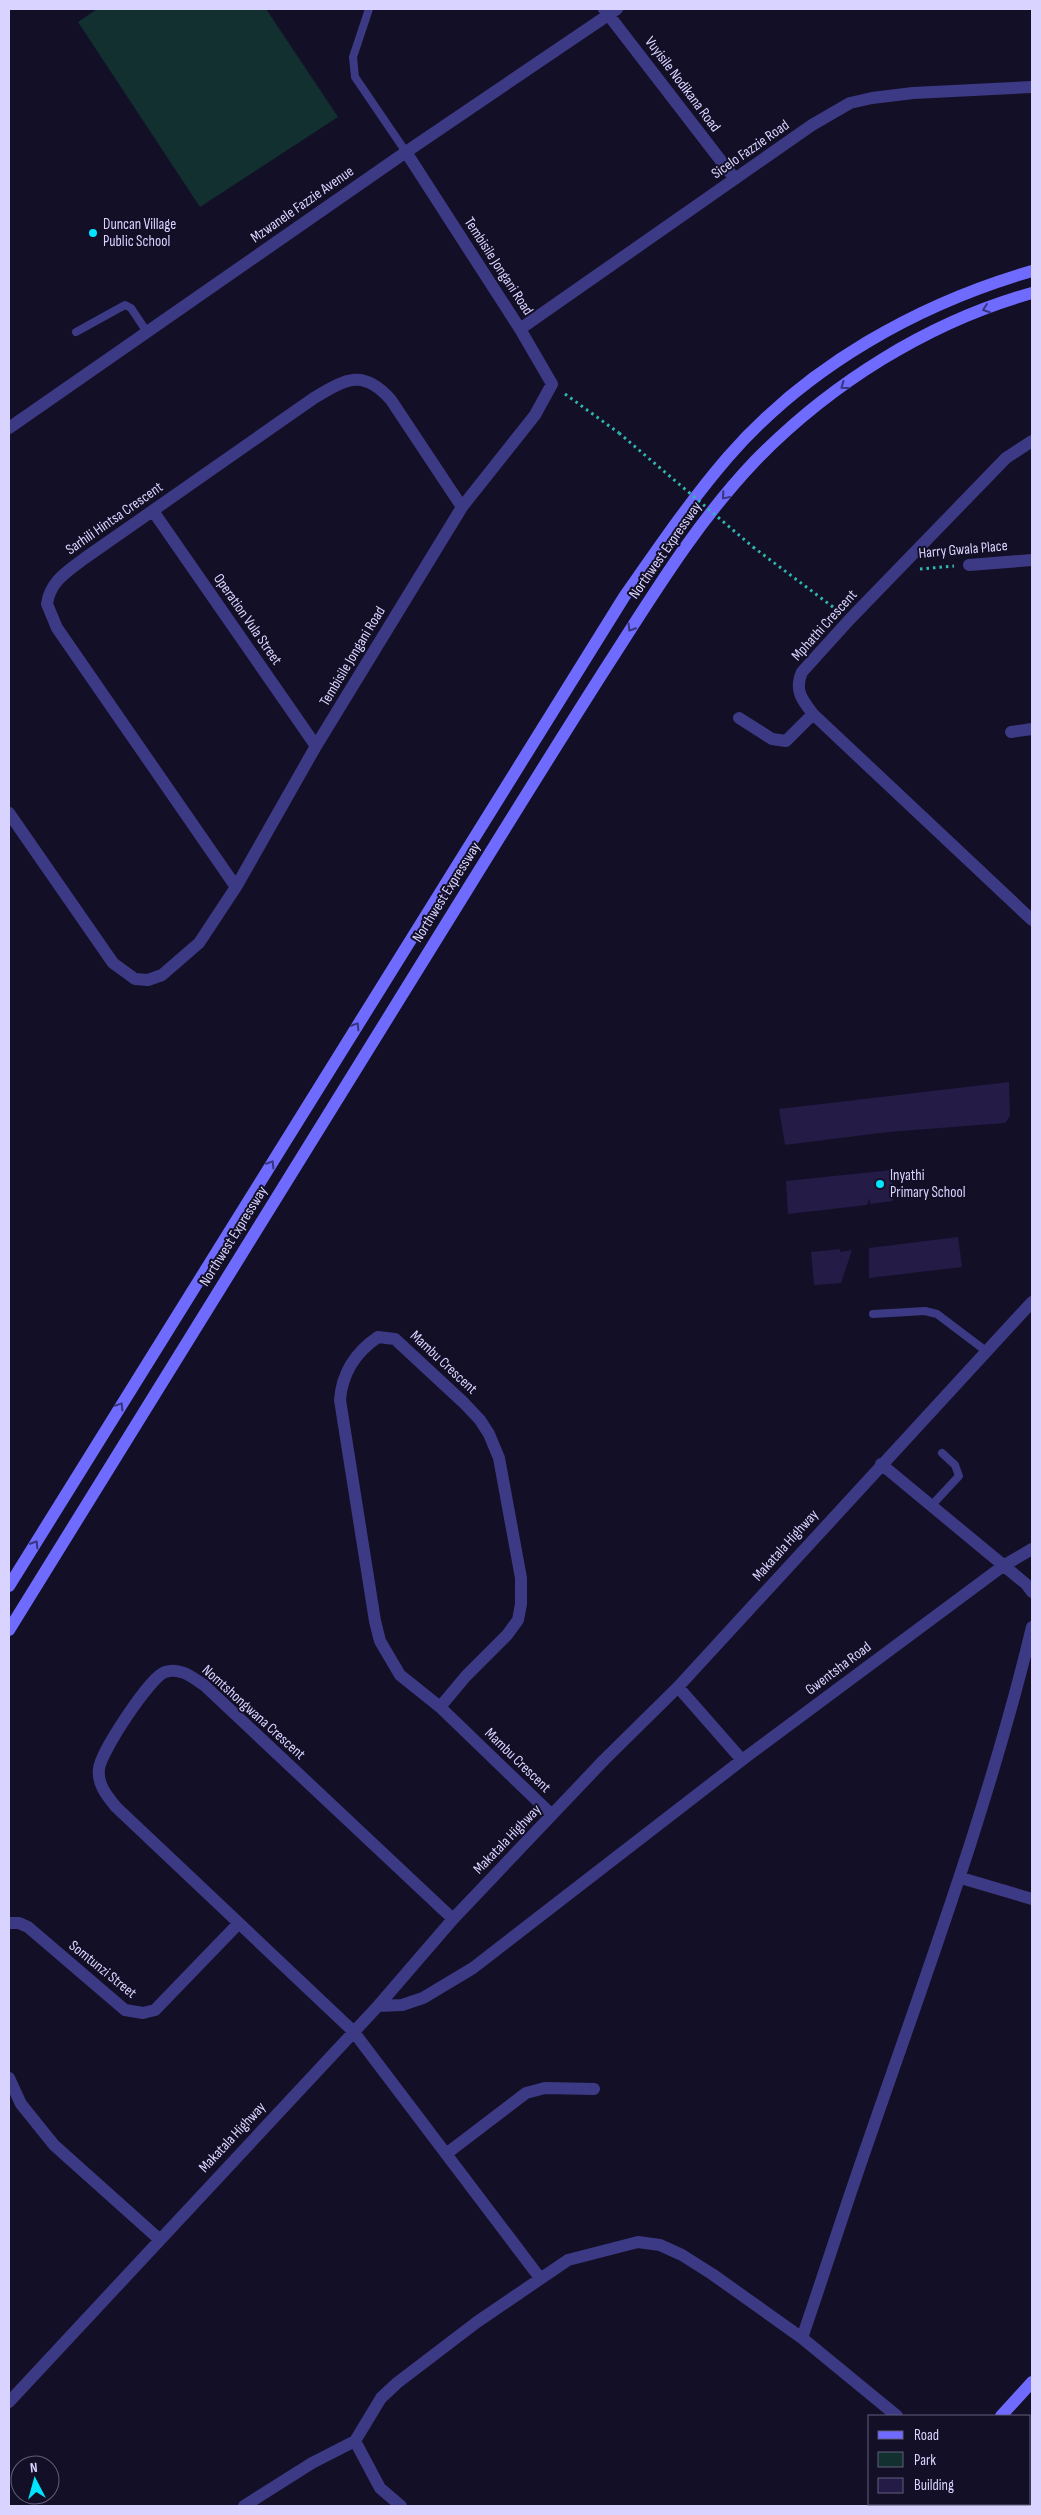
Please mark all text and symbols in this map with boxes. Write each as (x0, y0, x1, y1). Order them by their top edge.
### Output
street label: Vuyisile Nodikana Road (640, 33, 725, 136)
street label: Sicelo Fazzie Road (708, 116, 793, 183)
street label: Mzwanele Fazzie Avenue (247, 162, 358, 247)
street label: Tembisile Jongani Road (460, 214, 537, 319)
place label: Duncan Village Public School (103, 215, 176, 251)
marker: Duncan Village Public School (87, 227, 99, 239)
one-way arrow (983, 303, 991, 313)
one-way arrow (840, 380, 850, 389)
street label: Sarhili Hintsa Crescent (62, 478, 167, 559)
one-way arrow (722, 490, 731, 499)
street label: Northwest Expressway (625, 498, 706, 603)
street label: Harry Gwala Place (918, 536, 1008, 563)
street label: Operation Vula Street (209, 570, 286, 669)
street label: Mphathi Crescent (787, 586, 862, 665)
street label: Tembisile Jongani Road (315, 603, 390, 710)
one-way arrow (628, 623, 637, 632)
street label: Northwest Expressway (408, 839, 485, 946)
one-way arrow (350, 1023, 360, 1032)
one-way arrow (264, 1161, 274, 1170)
place label: Inyathi Primary School (890, 1166, 966, 1202)
marker: Inyathi Primary School (874, 1178, 886, 1190)
street label: Northwest Expressway (195, 1183, 272, 1290)
street label: Mambu Crescent (406, 1326, 482, 1399)
one-way arrow (114, 1403, 124, 1412)
street label: Makatala Highway (748, 1505, 823, 1585)
one-way arrow (28, 1541, 38, 1550)
street label: Gwentsha Road (802, 1637, 875, 1699)
street label: Nomtshongwana Crescent (198, 1661, 310, 1764)
street label: Mambu Crescent (480, 1724, 555, 1797)
street label: Makatala Highway (469, 1800, 546, 1878)
street label: Somtunzi Street (65, 1936, 141, 2003)
street label: Makatala Highway (195, 2098, 270, 2177)
legend (868, 2415, 1031, 2505)
text: Road (914, 2426, 939, 2445)
text: Park (914, 2451, 936, 2470)
north arrow (10, 2455, 60, 2505)
text: N (29, 2459, 38, 2476)
text: Building (914, 2476, 954, 2495)

